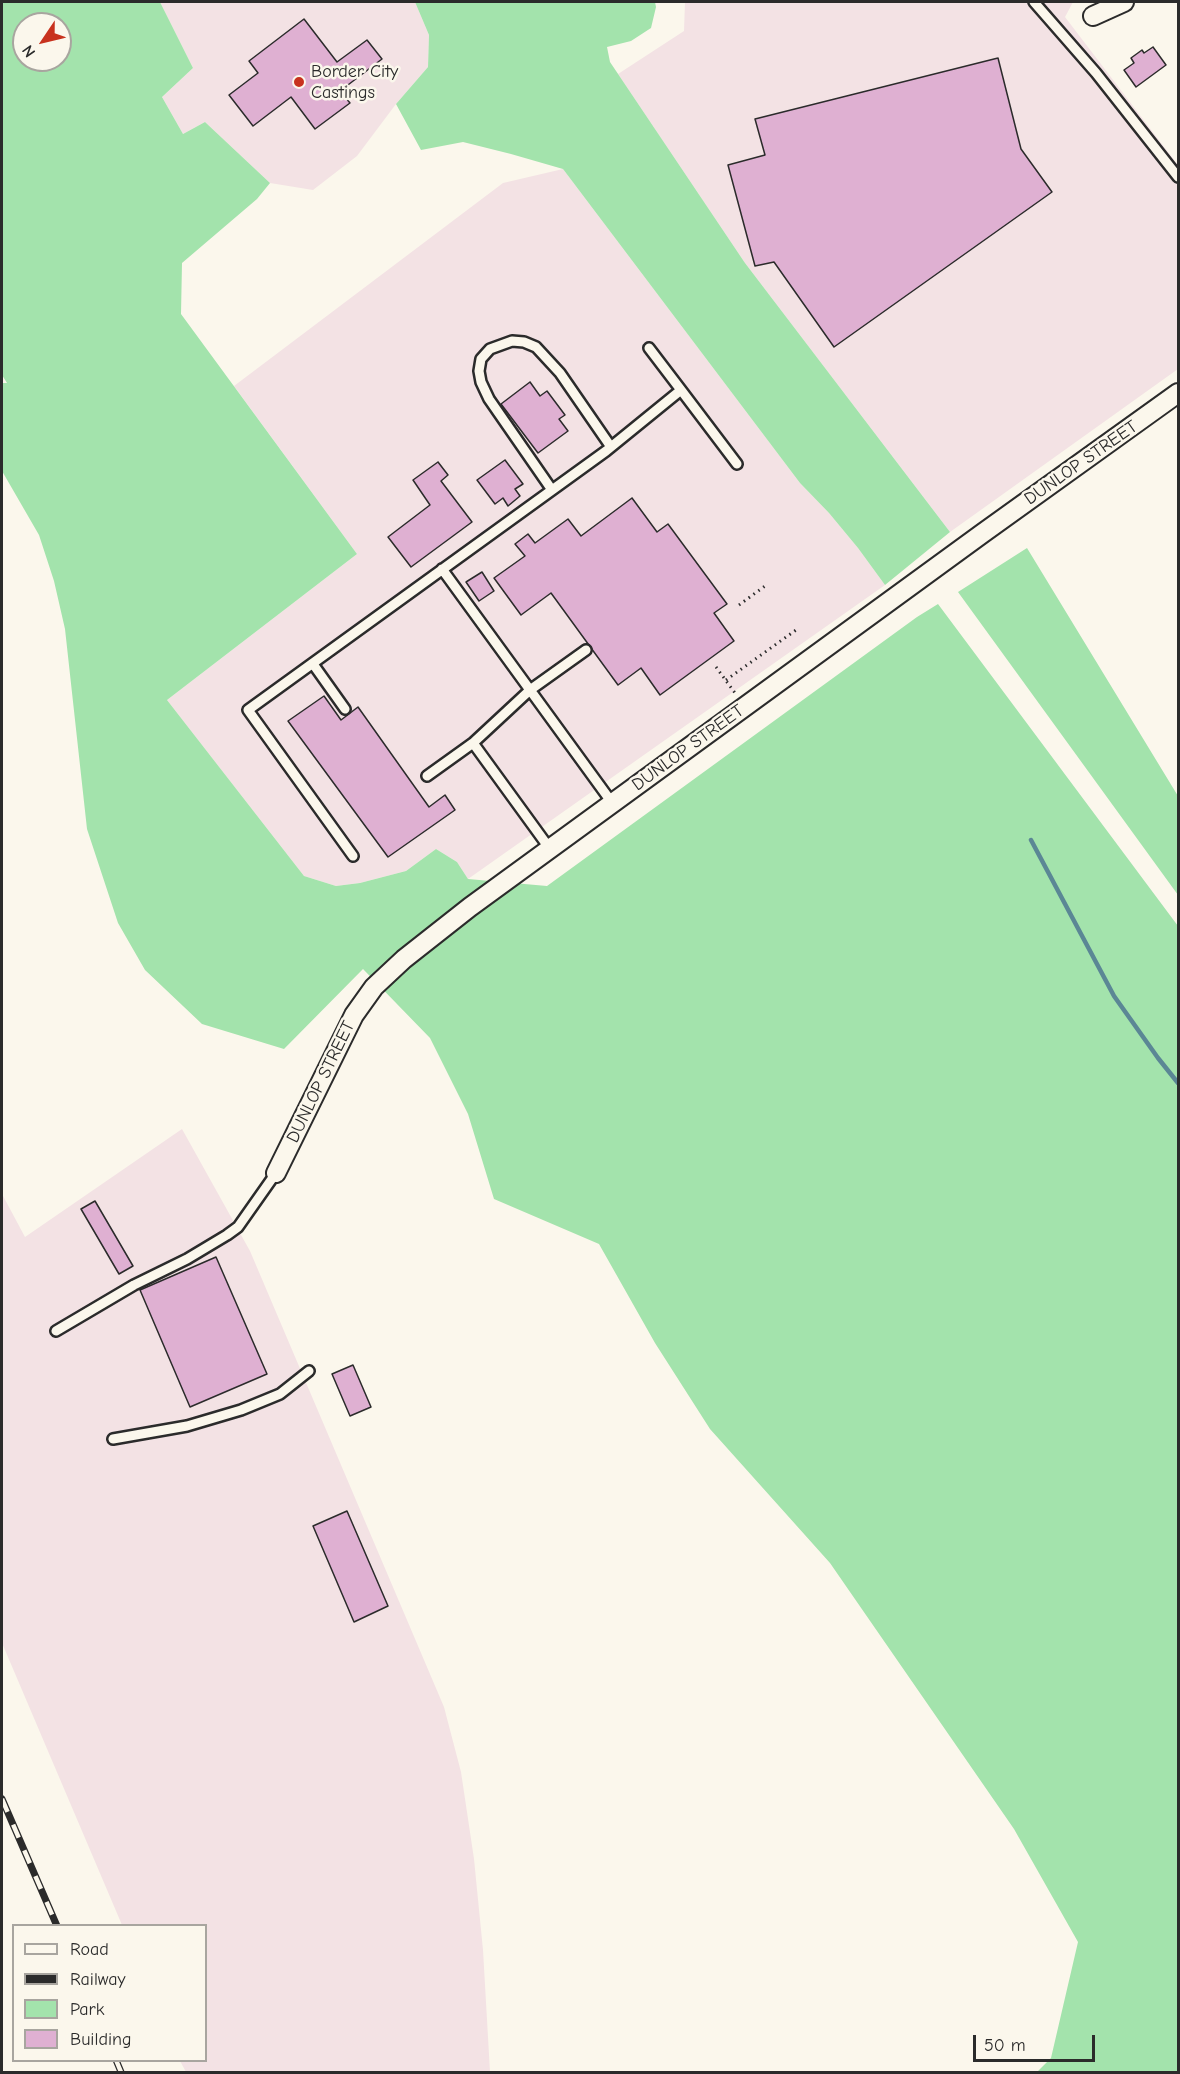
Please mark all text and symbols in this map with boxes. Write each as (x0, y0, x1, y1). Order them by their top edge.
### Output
north arrow (12, 12, 72, 72)
text: N (19, 42, 39, 61)
place label: Border City Castings (311, 61, 398, 104)
marker: Border City Castings (292, 75, 306, 89)
street label: DUNLOP STREET (1020, 416, 1142, 510)
street label: DUNLOP STREET (628, 700, 748, 796)
street label: DUNLOP STREET (282, 1018, 360, 1146)
legend (12, 1924, 207, 2062)
text: Road (70, 1939, 109, 1960)
text: Railway (70, 1969, 126, 1990)
text: Park (70, 1999, 104, 2020)
scale bar (976, 2023, 1098, 2061)
text: Building (70, 2029, 132, 2050)
text: 50 m (984, 2035, 1026, 2056)

